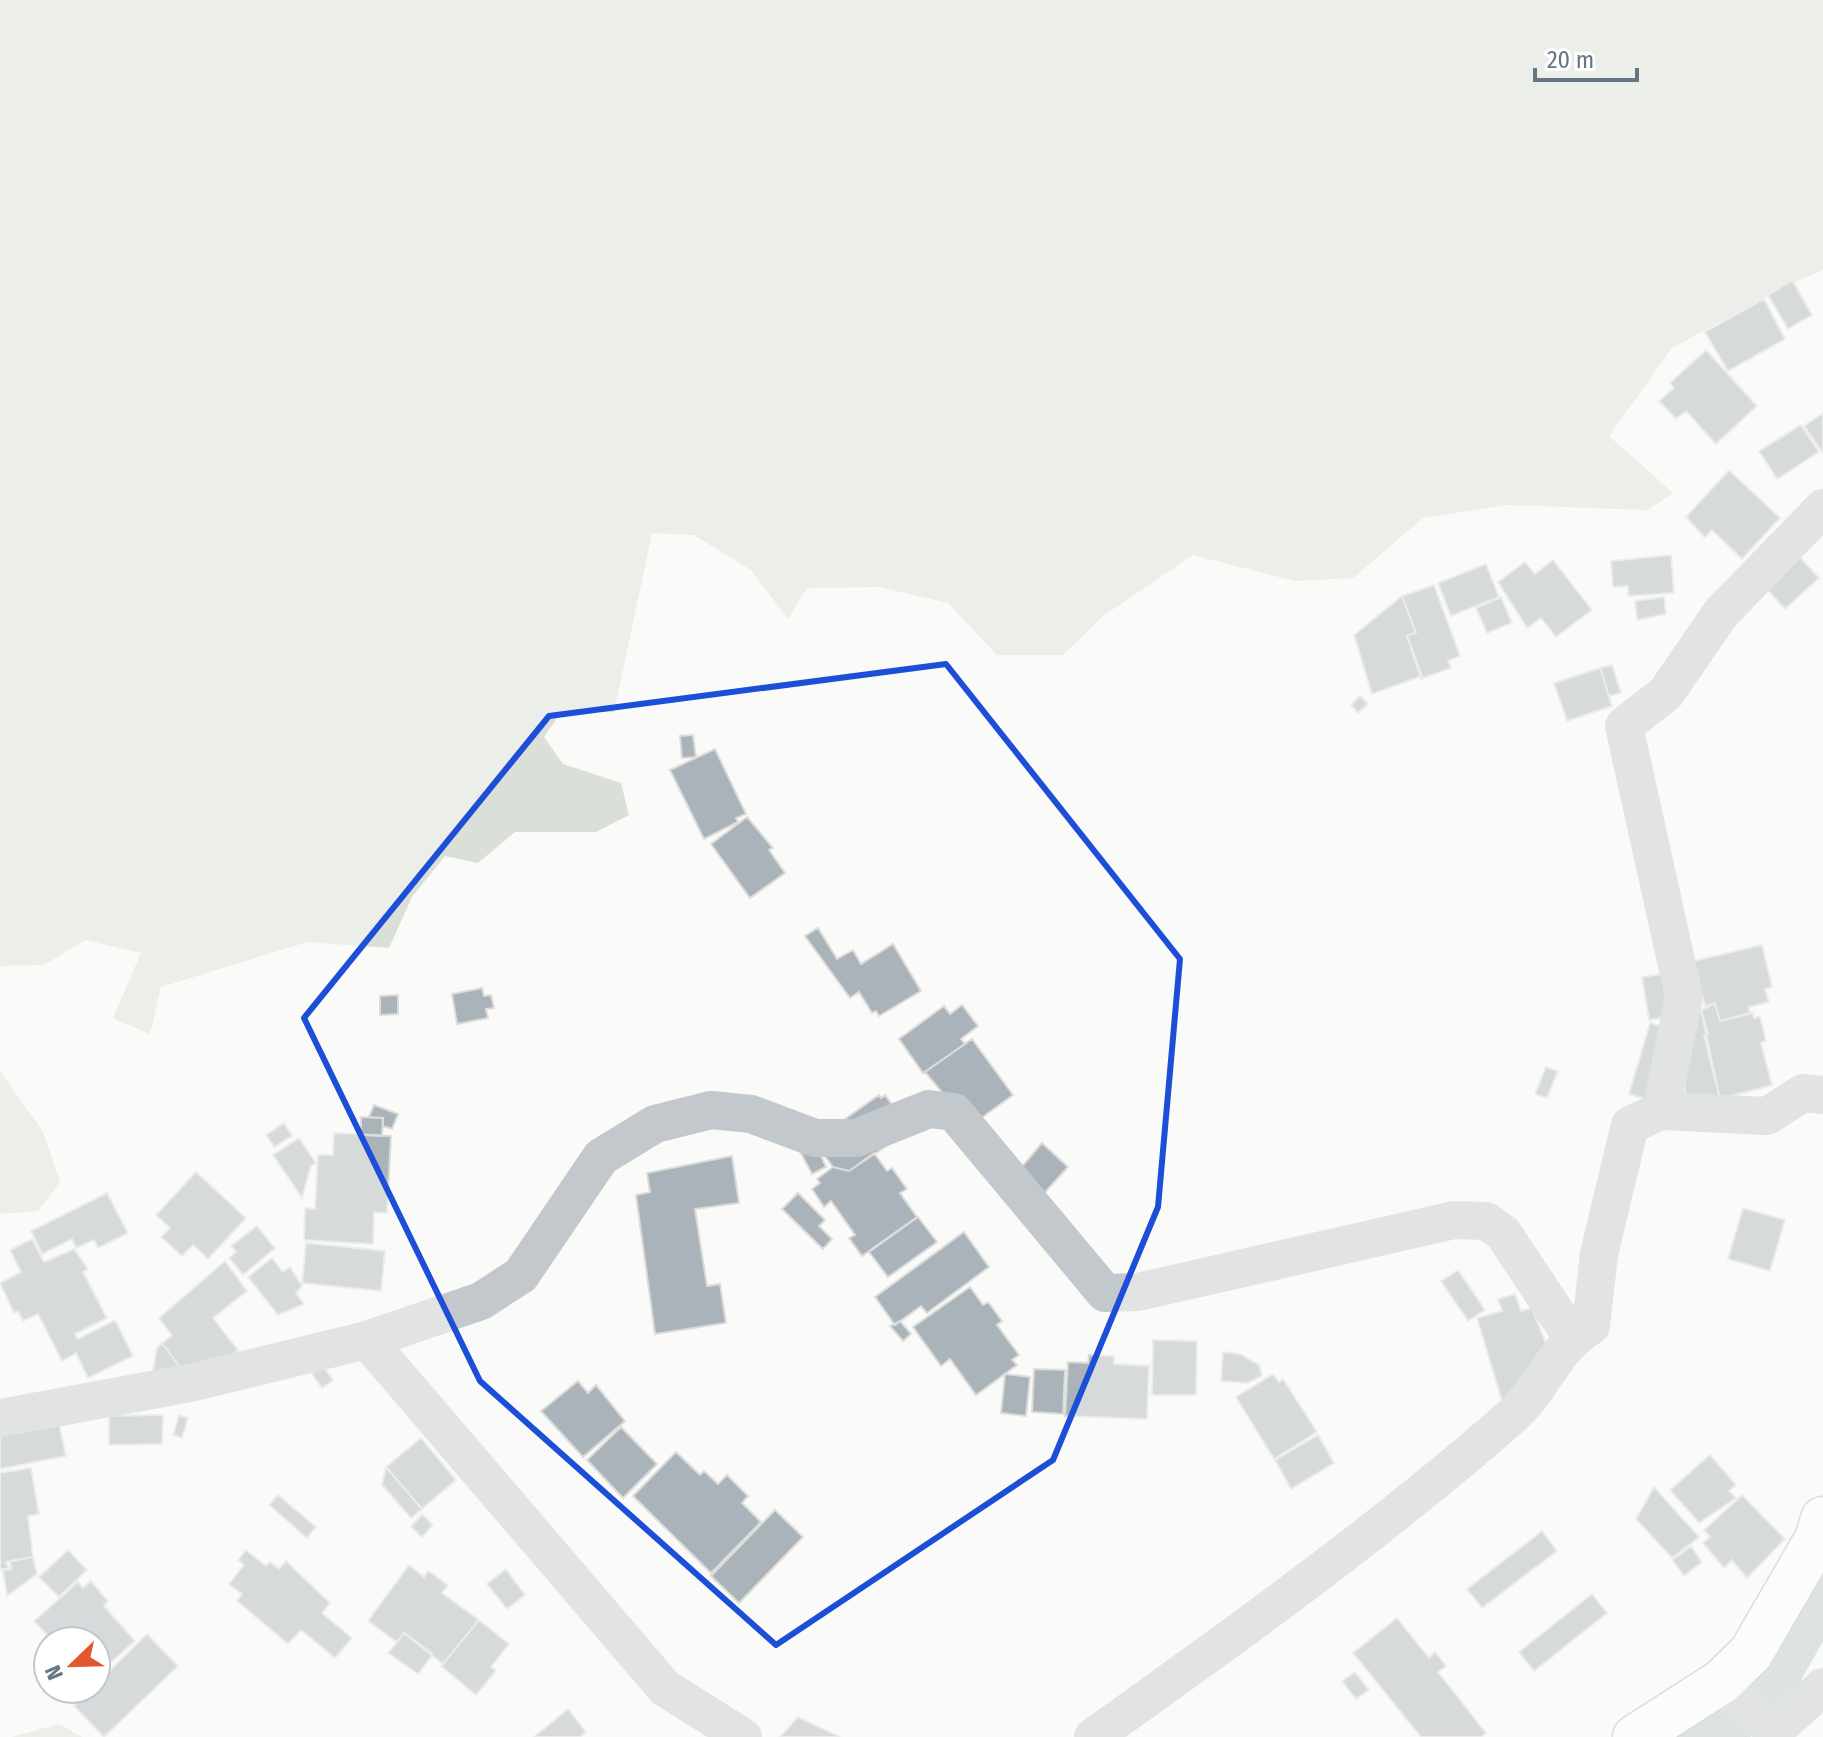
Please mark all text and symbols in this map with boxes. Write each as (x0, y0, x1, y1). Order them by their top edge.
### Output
scale bar (1535, 32, 1637, 82)
text: 20 m (1547, 46, 1594, 74)
north arrow (32, 1625, 112, 1705)
text: N (39, 1661, 69, 1684)

